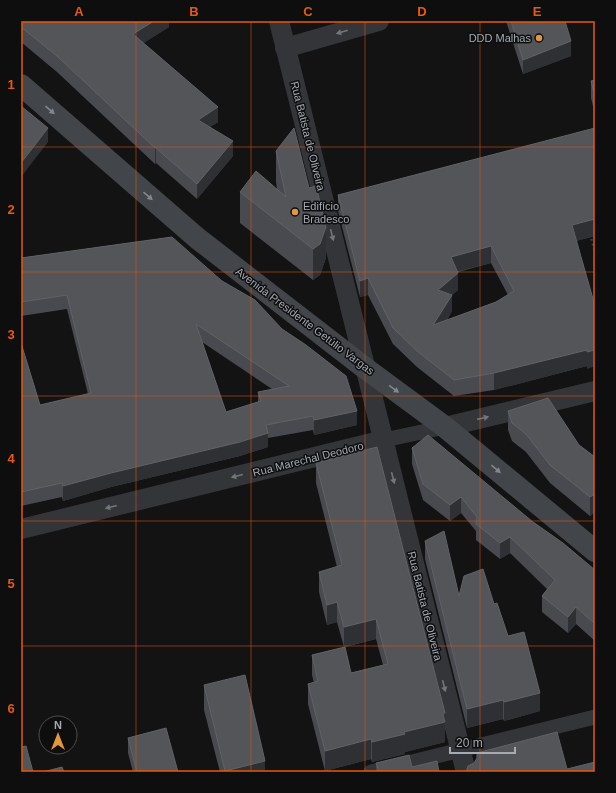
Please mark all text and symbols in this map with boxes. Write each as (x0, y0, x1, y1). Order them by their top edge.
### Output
text: A (74, 4, 84, 19)
text: B (189, 4, 199, 19)
text: C (303, 4, 313, 19)
text: D (417, 4, 427, 19)
text: E (533, 4, 542, 19)
one-way arrow (336, 29, 348, 35)
place label: DDD Malhas (469, 32, 531, 44)
marker: DDD Malhas (534, 33, 544, 43)
text: 1 (7, 77, 15, 92)
street label: Rua Batista de Oliveira (289, 80, 328, 193)
one-way arrow (45, 106, 56, 115)
one-way arrow (144, 191, 153, 200)
place label: Edifício Bradesco (303, 200, 349, 225)
text: 2 (7, 202, 15, 217)
marker: Edifício Bradesco (290, 207, 300, 217)
one-way arrow (330, 229, 336, 241)
street label: Avenida Presidente Getúlio Vargas (233, 265, 377, 377)
text: 3 (7, 327, 15, 342)
one-way arrow (388, 384, 399, 393)
one-way arrow (477, 414, 489, 420)
street label: Rua Marechal Deodoro (251, 439, 365, 479)
text: 4 (7, 451, 15, 466)
one-way arrow (490, 464, 501, 473)
one-way arrow (390, 472, 396, 484)
one-way arrow (231, 473, 243, 479)
one-way arrow (104, 504, 116, 510)
street label: Rua Batista de Oliveira (406, 550, 445, 663)
text: 5 (7, 576, 15, 591)
one-way arrow (442, 680, 448, 692)
text: 6 (7, 701, 15, 716)
north arrow (38, 715, 78, 755)
text: N (54, 719, 62, 731)
scale bar (450, 729, 515, 755)
text: 20 m (456, 736, 483, 750)

